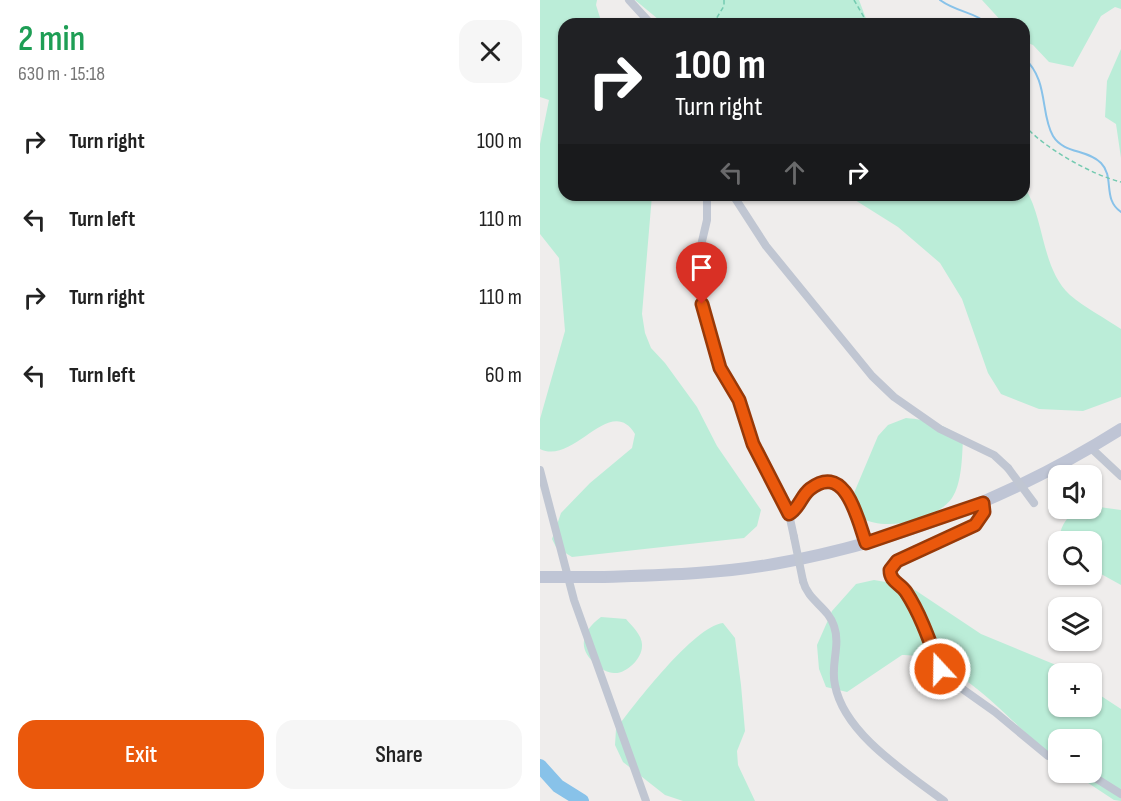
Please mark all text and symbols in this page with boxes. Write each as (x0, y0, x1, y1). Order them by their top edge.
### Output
text: 2 min (18, 18, 85, 61)
button: close (459, 20, 522, 83)
text: 100 m (675, 40, 766, 91)
icon: right (576, 42, 654, 120)
text: 630 m · 15:18 (18, 62, 105, 86)
text: Turn right (675, 91, 762, 123)
icon: right (18, 125, 51, 158)
text: Turn right (69, 128, 145, 155)
text: 100 m (477, 128, 522, 155)
icon: left (715, 156, 748, 189)
icon: ahead (778, 156, 811, 189)
icon: right (841, 156, 874, 189)
icon: left (18, 203, 51, 236)
text: Turn left (69, 206, 135, 233)
text: 110 m (479, 206, 522, 233)
pin (676, 242, 727, 304)
icon: arrive (685, 251, 718, 284)
icon: right (18, 281, 51, 314)
text: Turn right (69, 284, 145, 311)
text: 110 m (479, 284, 522, 311)
icon: left (18, 359, 51, 392)
text: Turn left (69, 362, 135, 389)
text: 60 m (485, 362, 522, 389)
map controls (1048, 465, 1102, 783)
button: sound (1048, 465, 1102, 519)
button: search (1048, 531, 1102, 585)
button: layers (1048, 597, 1102, 651)
position arrow (908, 637, 972, 701)
button: + (1048, 663, 1102, 717)
button: Exit (18, 720, 264, 789)
button: Share (276, 720, 522, 789)
button: − (1048, 729, 1102, 783)

